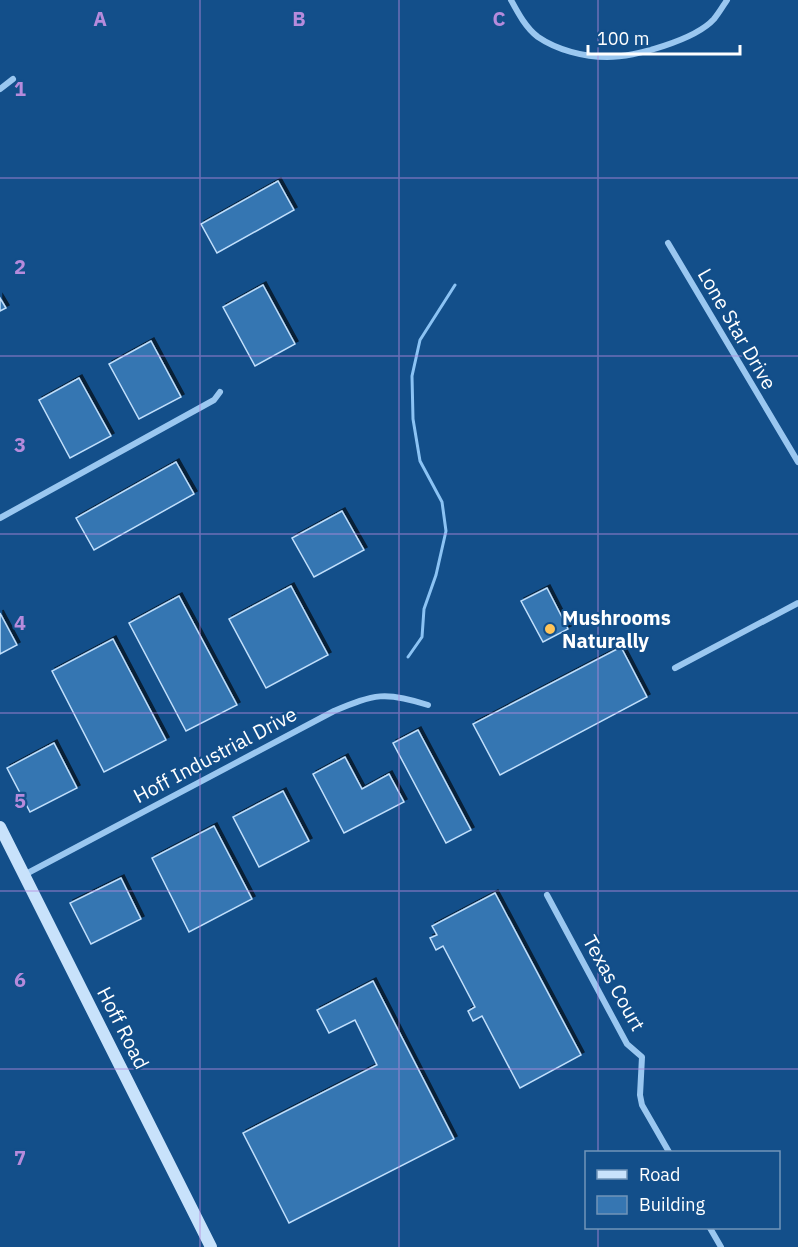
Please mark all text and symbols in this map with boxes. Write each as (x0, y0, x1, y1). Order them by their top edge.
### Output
text: A (93, 5, 107, 32)
text: B (292, 5, 306, 32)
text: C (492, 5, 506, 32)
scale bar (588, 18, 740, 56)
text: 100 m (597, 27, 649, 50)
text: 1 (14, 75, 26, 102)
text: 2 (14, 253, 26, 280)
street label: Lone Star Drive (692, 263, 783, 394)
text: 3 (14, 431, 26, 458)
place label: Mushrooms Naturally (562, 604, 671, 654)
text: 4 (14, 609, 26, 636)
marker: Mushrooms Naturally (543, 622, 557, 636)
street label: Hoff Industrial Drive (128, 700, 301, 809)
text: 5 (14, 787, 26, 814)
street label: Texas Court (577, 930, 652, 1035)
text: 6 (14, 966, 26, 993)
street label: Hoff Road (91, 982, 156, 1074)
text: 7 (14, 1144, 26, 1171)
legend (585, 1151, 780, 1229)
text: Road (639, 1163, 680, 1186)
text: Building (639, 1193, 706, 1216)

